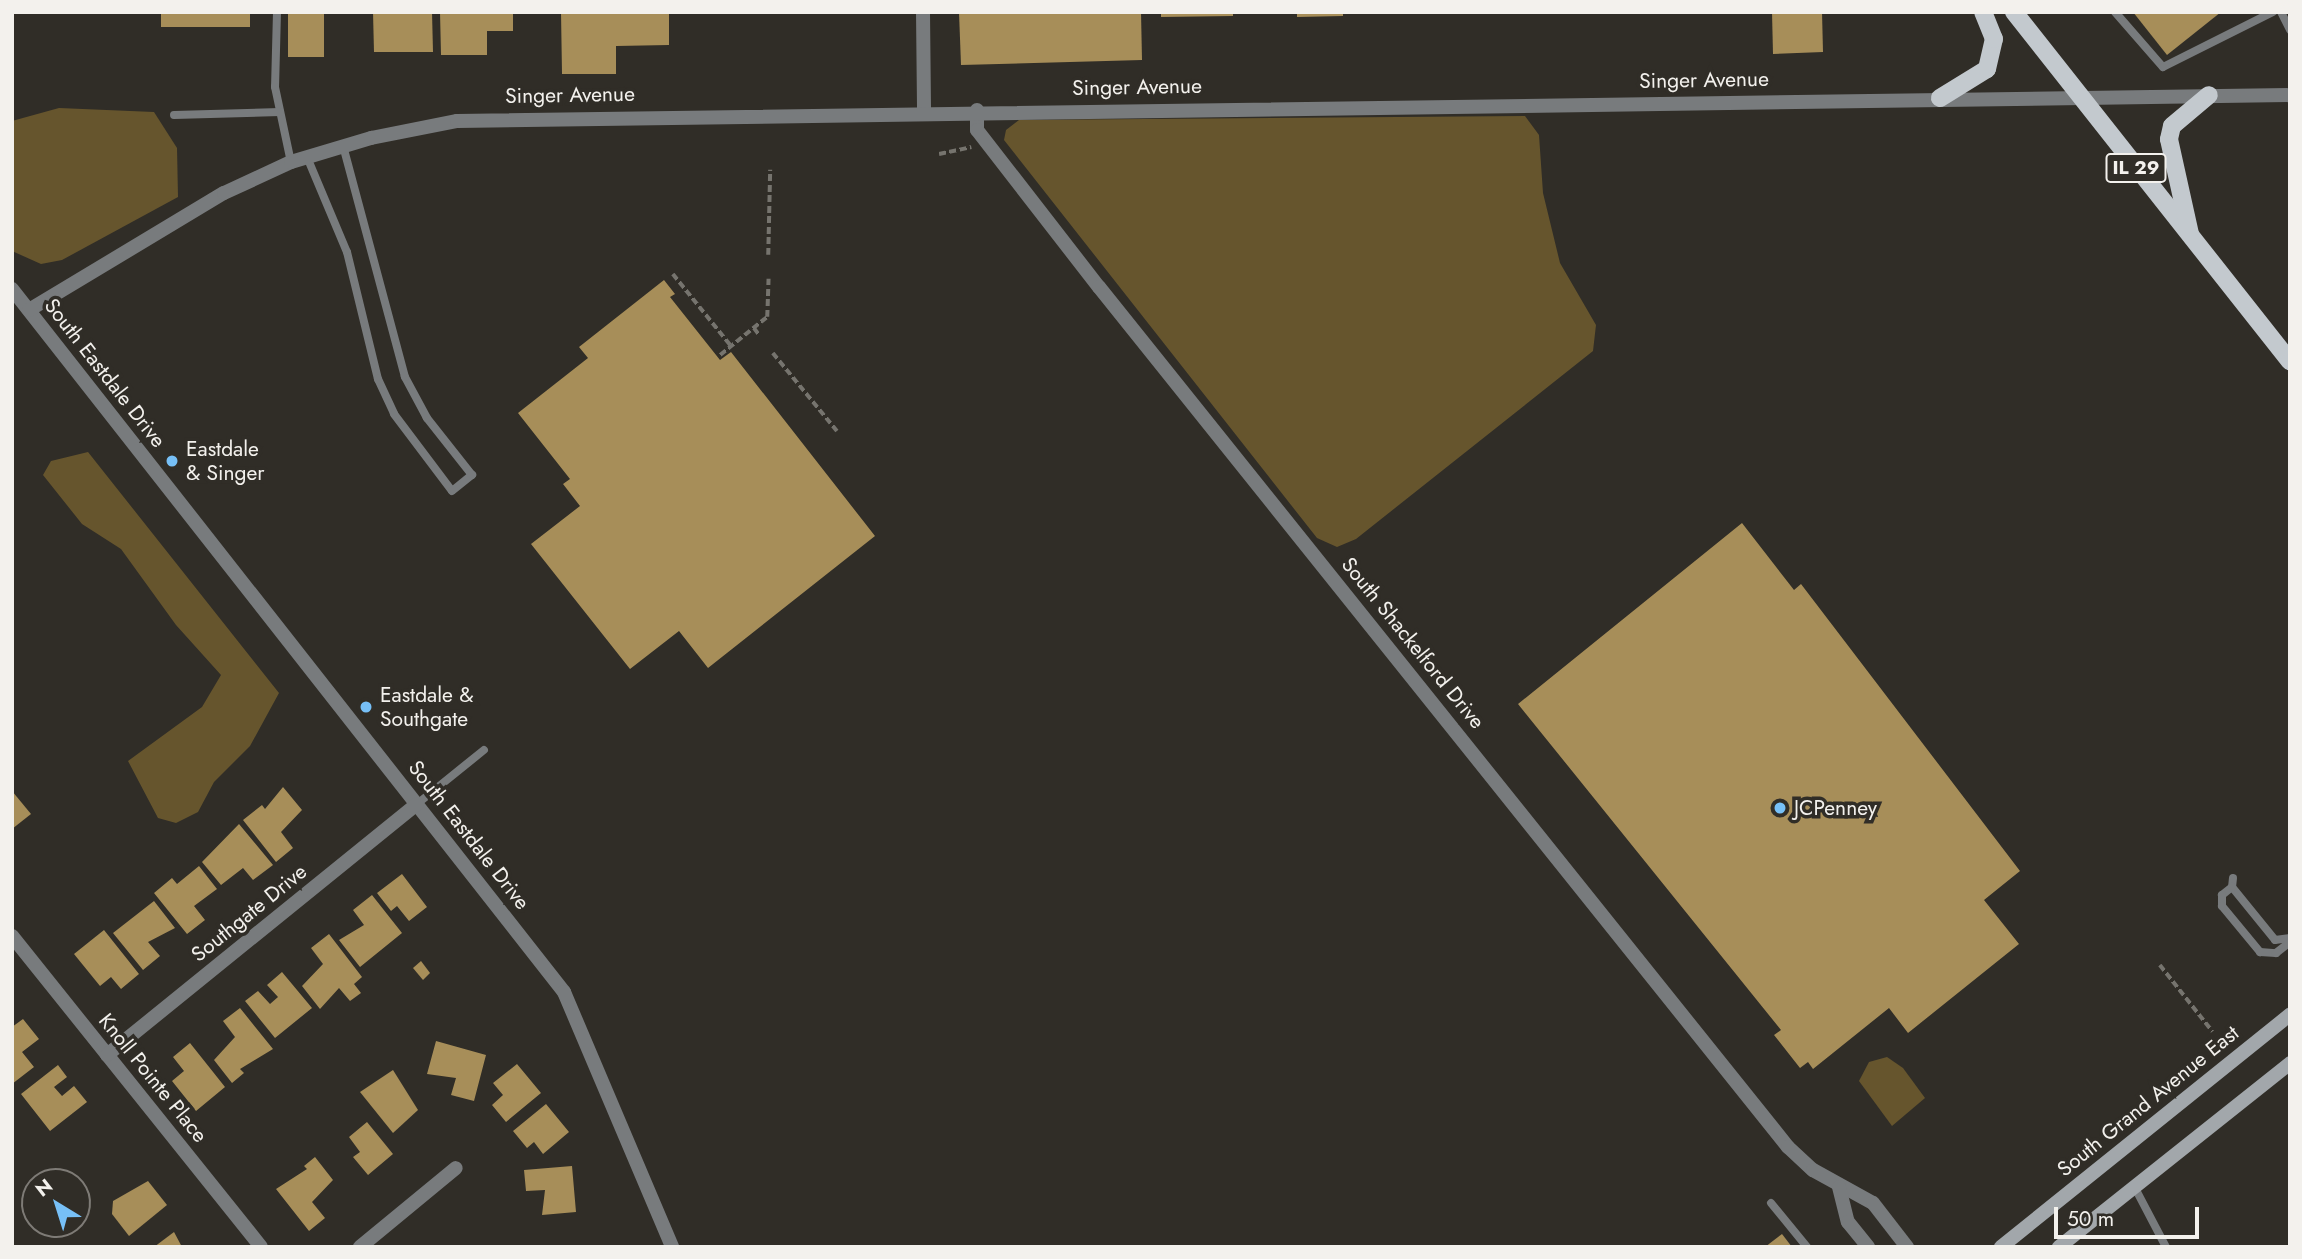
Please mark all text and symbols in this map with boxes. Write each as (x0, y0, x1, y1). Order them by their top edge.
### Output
street label: Singer Avenue (1639, 66, 1769, 94)
street label: Singer Avenue (1072, 73, 1202, 101)
street label: Singer Avenue (505, 81, 635, 109)
road number: IL 29 (2104, 152, 2168, 184)
street label: South Eastdale Drive (39, 293, 171, 453)
place label: Eastdale & Singer (186, 436, 264, 486)
marker: Eastdale & Singer (164, 453, 180, 469)
street label: South Shackelford Drive (1336, 552, 1490, 734)
place label: Eastdale & Southgate (380, 682, 473, 732)
marker: Eastdale & Southgate (358, 699, 374, 715)
street label: South Eastdale Drive (403, 755, 535, 915)
place label: JCPenney (1794, 795, 1877, 821)
marker: JCPenney (1772, 800, 1788, 816)
street label: Southgate Drive (186, 859, 312, 967)
street label: Knoll Pointe Place (93, 1008, 213, 1148)
street label: South Grand Avenue East (2052, 1020, 2244, 1182)
north arrow (21, 1168, 91, 1238)
text: N (30, 1172, 58, 1203)
scale bar (2057, 1192, 2202, 1236)
text: 50 m (2067, 1204, 2114, 1234)

